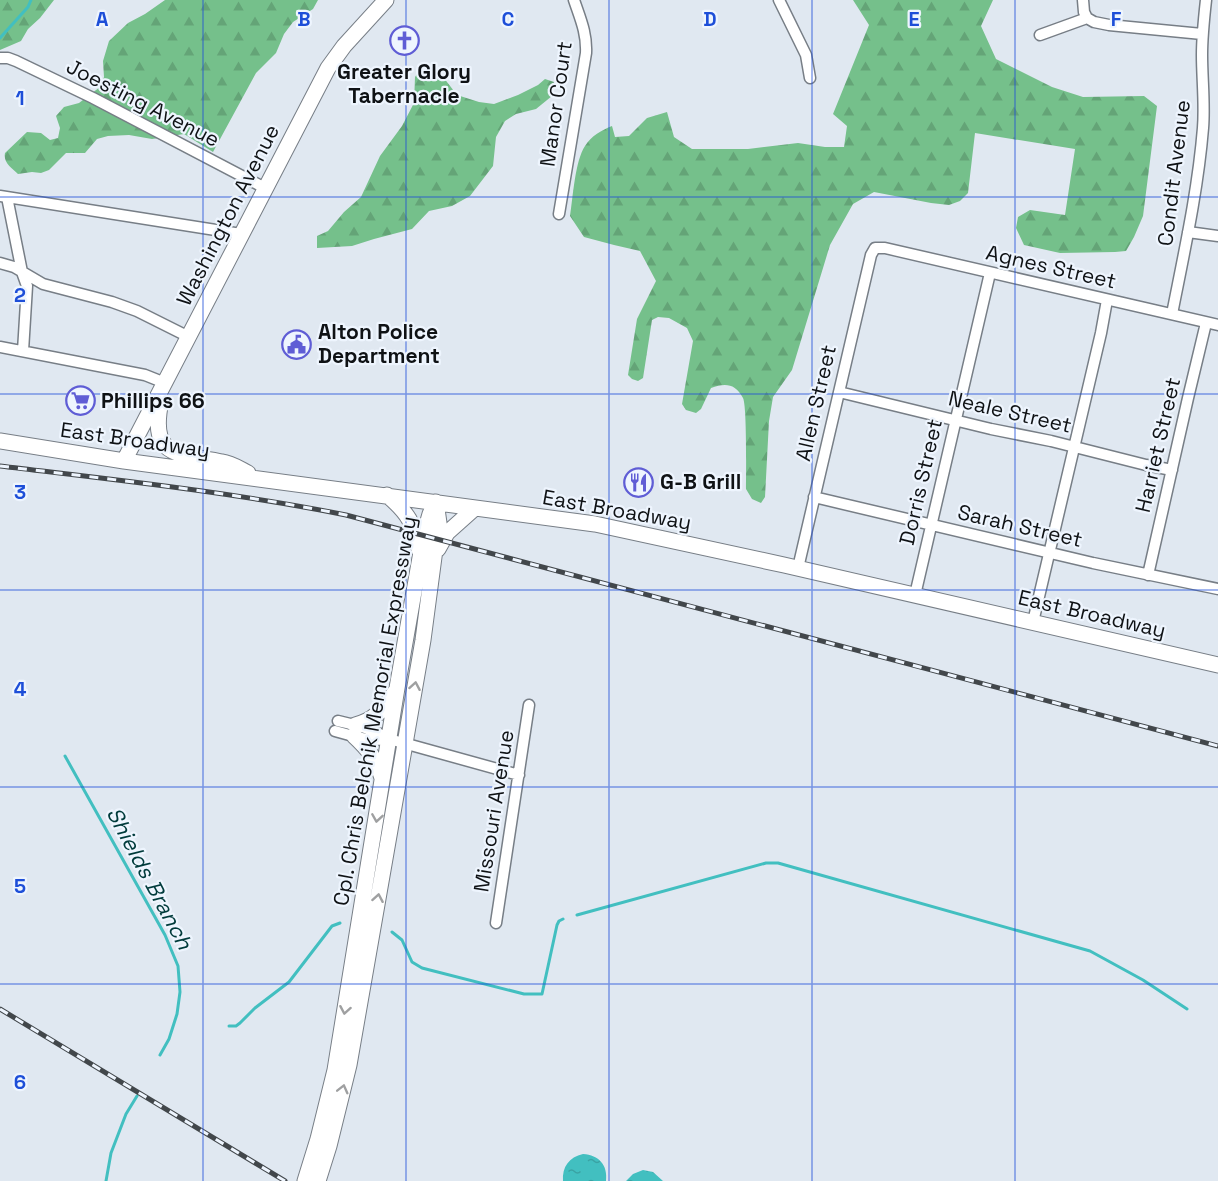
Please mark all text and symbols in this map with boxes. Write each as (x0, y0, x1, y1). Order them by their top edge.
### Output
text: A (96, 6, 109, 32)
text: B (297, 6, 311, 32)
text: C (502, 6, 515, 32)
text: D (703, 6, 717, 32)
text: E (908, 6, 920, 32)
text: F (1111, 6, 1122, 32)
church icon: Greater Glory Tabernacle (388, 25, 420, 57)
street label: Manor Court (533, 40, 578, 168)
street label: Joesting Avenue (62, 52, 224, 153)
place label: Greater Glory Tabernacle (337, 58, 471, 109)
text: 1 (15, 85, 25, 111)
street label: Condit Avenue (1151, 98, 1196, 248)
street label: Washington Avenue (170, 120, 285, 310)
street label: Agnes Street (983, 238, 1119, 295)
text: 2 (14, 282, 26, 308)
place label: Alton Police Department (318, 318, 440, 369)
public building icon: Alton Police Department (281, 328, 313, 360)
street label: Allen Street (789, 342, 842, 464)
street label: Harriet Street (1129, 375, 1186, 515)
street label: Neale Street (946, 384, 1074, 439)
supermarket icon: Phillips 66 (64, 385, 96, 417)
place label: Phillips 66 (101, 387, 205, 414)
street label: East Broadway (59, 416, 212, 463)
street label: Dorris Street (893, 416, 948, 548)
restaurant icon: G-B Grill (623, 466, 655, 498)
place label: G-B Grill (660, 468, 741, 495)
text: 3 (14, 479, 26, 505)
street label: East Broadway (541, 483, 694, 536)
street label: Sarah Street (955, 498, 1085, 553)
street label: Cpl. Chris Belchik Memorial Expressway (327, 514, 422, 908)
street label: East Broadway (1016, 583, 1169, 644)
text: 4 (14, 676, 27, 702)
one-way arrow (408, 681, 420, 690)
street label: Missouri Avenue (467, 728, 520, 894)
water label: Shields Branch (101, 802, 200, 955)
one-way arrow (371, 813, 383, 822)
text: 5 (14, 873, 26, 899)
one-way arrow (371, 893, 384, 903)
one-way arrow (339, 1005, 352, 1015)
text: 6 (14, 1069, 26, 1095)
one-way arrow (335, 1084, 348, 1094)

